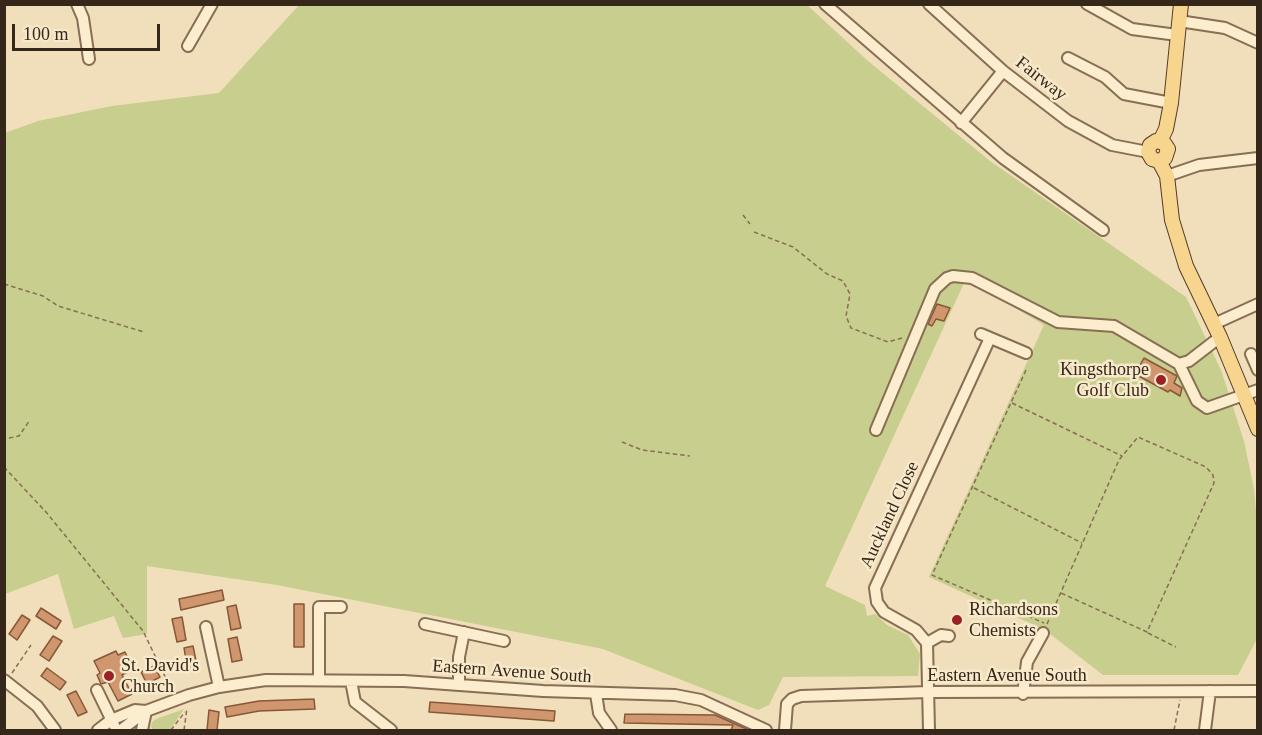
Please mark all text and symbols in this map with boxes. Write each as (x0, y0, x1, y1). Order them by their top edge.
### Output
scale bar (15, 12, 164, 50)
text: 100 m (23, 24, 69, 44)
street label: Fairway (1011, 52, 1071, 106)
place label: Kingsthorpe Golf Club (1060, 359, 1149, 401)
marker: Kingsthorpe Golf Club (1154, 373, 1168, 387)
street label: Auckland Close (856, 458, 924, 572)
place label: Richardsons Chemists (969, 599, 1058, 642)
marker: Richardsons Chemists (950, 613, 964, 627)
place label: St. David's Church (121, 655, 199, 698)
street label: Eastern Avenue South (432, 656, 592, 688)
street label: Eastern Avenue South (927, 665, 1087, 687)
marker: St. David's Church (102, 669, 116, 683)

